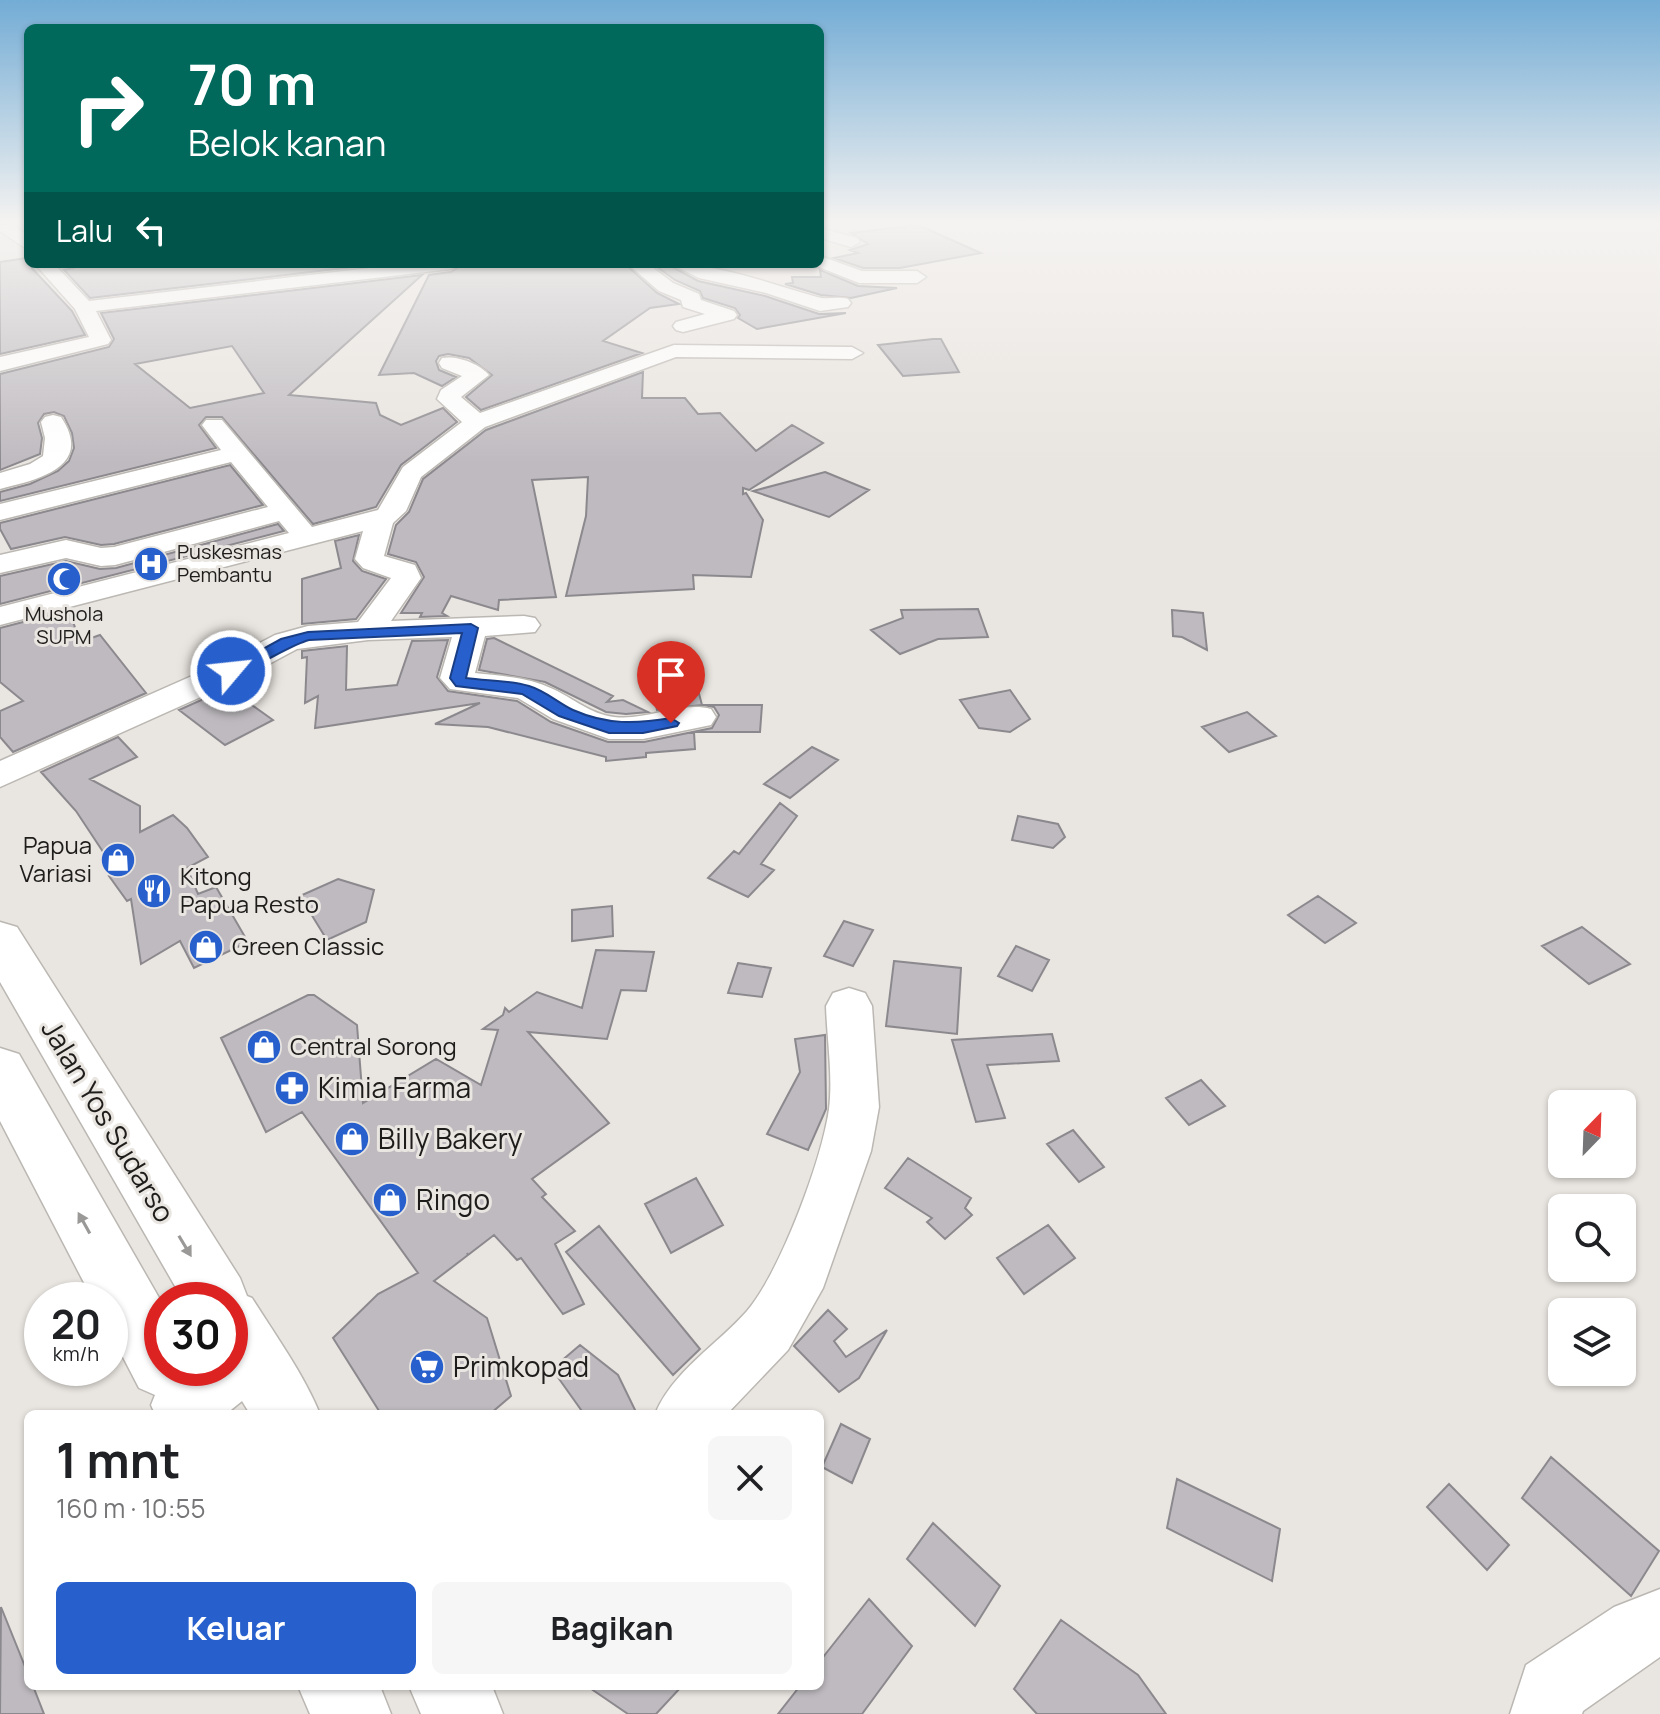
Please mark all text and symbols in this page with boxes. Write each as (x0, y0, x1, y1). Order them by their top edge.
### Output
text: 70 m (188, 45, 316, 122)
icon: right (56, 56, 160, 160)
text: Belok kanan (188, 118, 387, 167)
icon: left (129, 208, 173, 252)
text: Lalu (56, 210, 113, 251)
place label: Puskesmas Pembantu (177, 538, 282, 588)
hospital icon: Puskesmas Pembantu (132, 545, 170, 583)
mosque icon: Mushola SUPM (45, 560, 83, 598)
place label: Mushola SUPM (25, 600, 103, 650)
position arrow (189, 629, 273, 713)
pin (637, 641, 705, 723)
icon: arrive (649, 653, 693, 697)
place label: Papua Variasi (19, 828, 92, 889)
shop icon: Papua Variasi (99, 841, 137, 879)
place label: Kitong Papua Resto (180, 859, 319, 920)
restaurant icon: Kitong Papua Resto (135, 872, 173, 910)
shop icon: Green Classic (187, 928, 225, 966)
place label: Green Classic (232, 929, 384, 962)
street label: Jalan Yos Sudarso (33, 1012, 184, 1229)
shop icon: Central Sorong (245, 1028, 283, 1066)
place label: Central Sorong (290, 1029, 457, 1062)
place label: Kimia Farma (318, 1068, 471, 1106)
pharmacy icon: Kimia Farma (273, 1069, 311, 1107)
north arrow (1548, 1090, 1636, 1178)
map controls (1548, 1090, 1636, 1386)
place label: Billy Bakery (378, 1119, 523, 1157)
shop icon: Billy Bakery (333, 1120, 371, 1158)
place label: Ringo (416, 1180, 490, 1218)
shop icon: Ringo (371, 1181, 409, 1219)
button: search (1548, 1194, 1636, 1282)
one-way arrow (77, 1211, 91, 1234)
one-way arrow (178, 1235, 192, 1257)
speed limit sign: 30 (144, 1282, 248, 1386)
text: 20 (51, 1296, 101, 1351)
button: layers (1548, 1298, 1636, 1386)
text: km/h (53, 1340, 99, 1367)
place label: Primkopad (453, 1347, 589, 1385)
supermarket icon: Primkopad (408, 1348, 446, 1386)
text: 1 mnt (56, 1427, 181, 1492)
button: close (708, 1436, 792, 1520)
text: 160 m · 10:55 (56, 1490, 205, 1526)
button: Keluar (56, 1582, 416, 1674)
button: Bagikan (432, 1582, 792, 1674)

